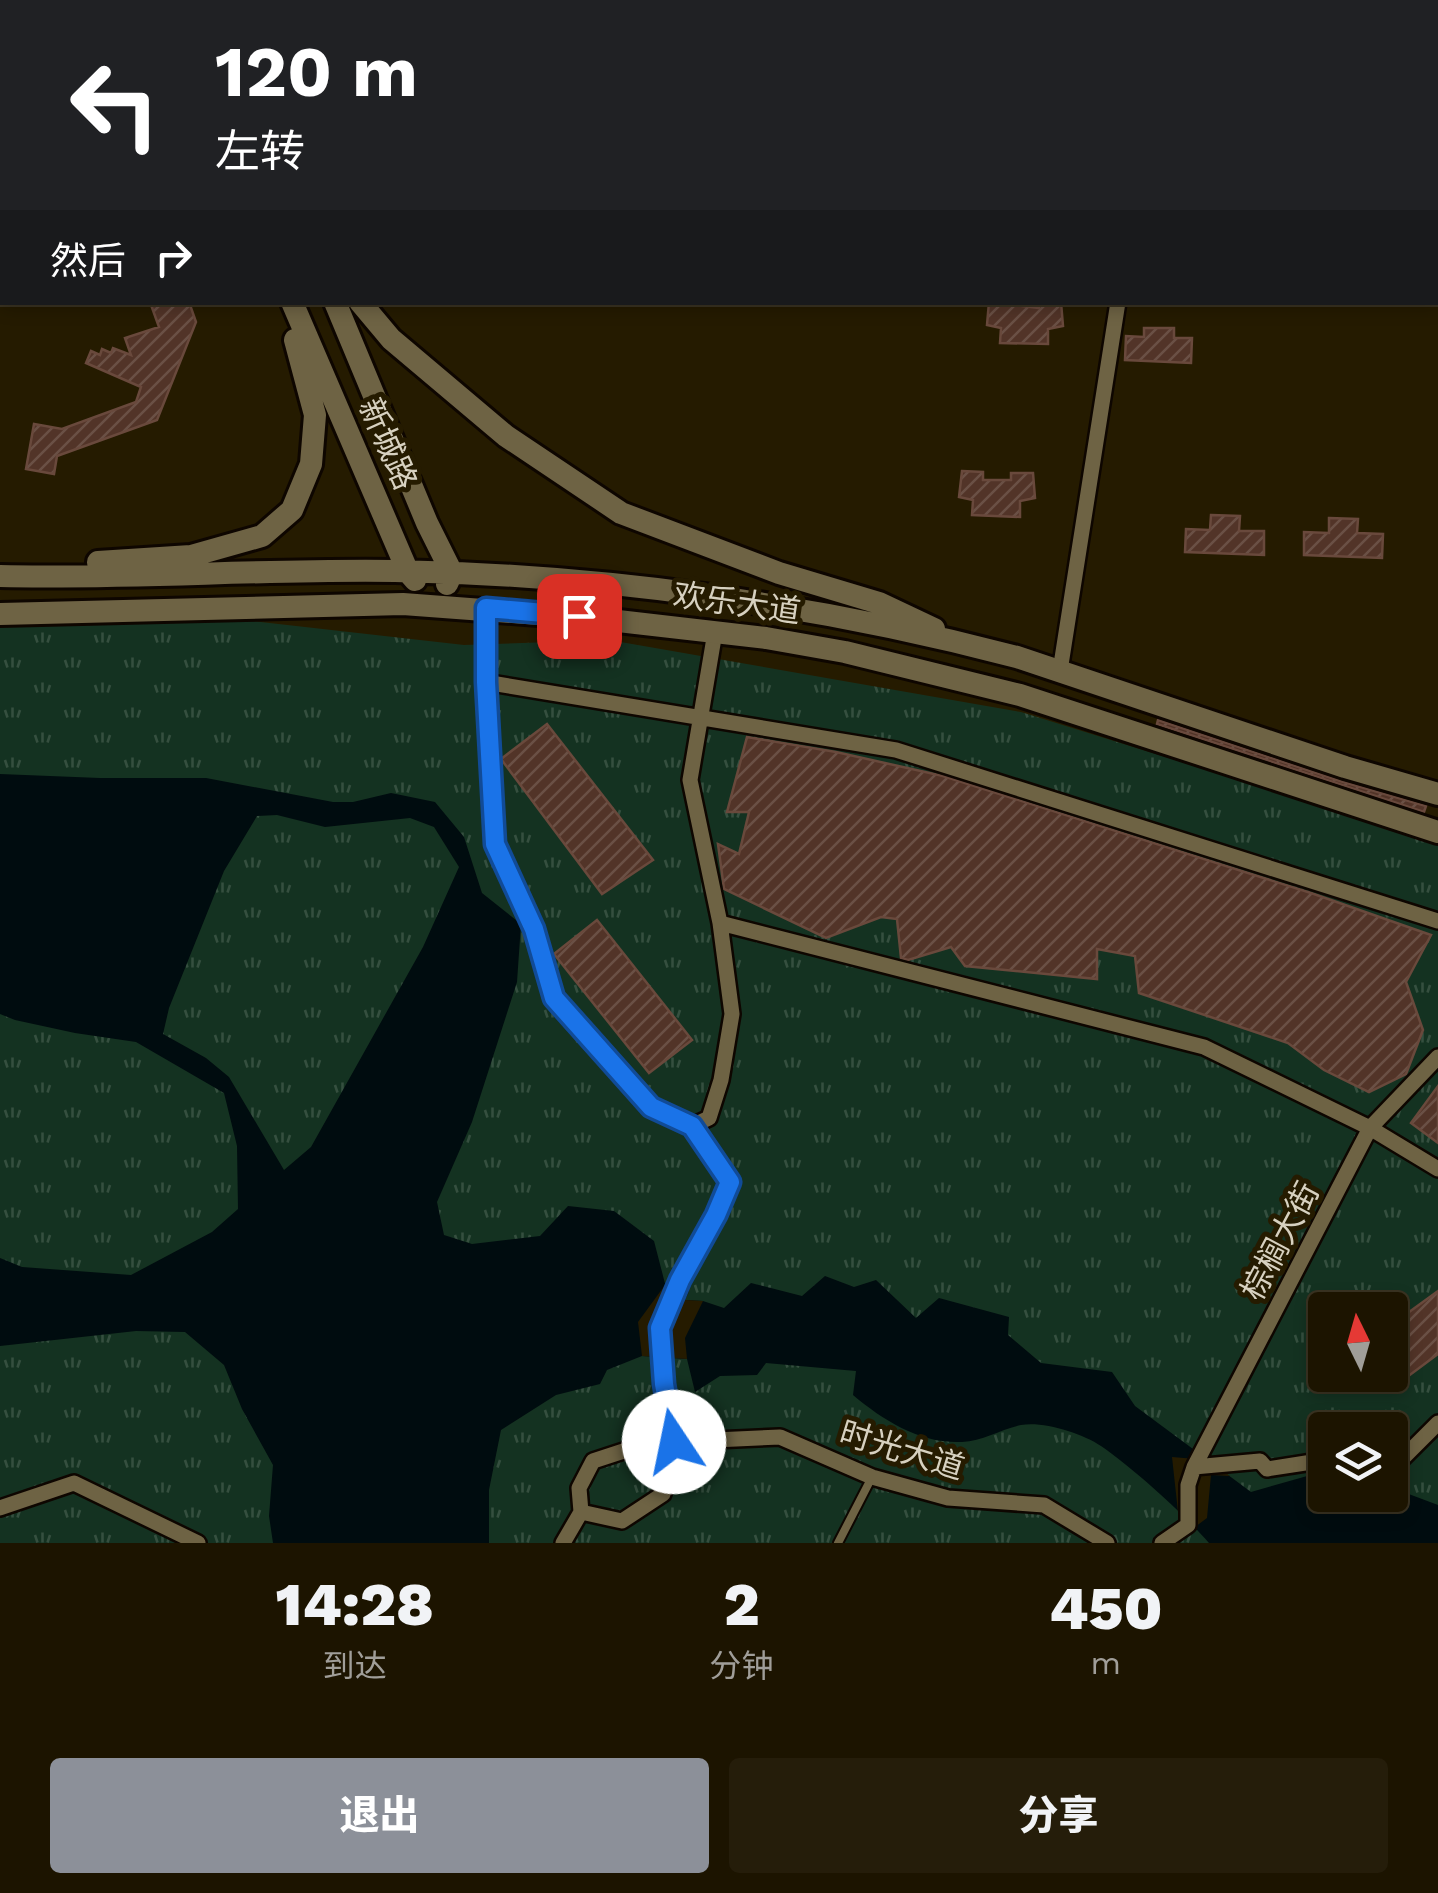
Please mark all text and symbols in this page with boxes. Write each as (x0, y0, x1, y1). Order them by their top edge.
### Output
text: 120 m (215, 31, 418, 113)
icon: left (50, 40, 180, 170)
text: 左转 (215, 125, 305, 178)
icon: right (146, 230, 201, 285)
text: 然后 (50, 239, 126, 283)
street label: 新城路 (351, 392, 425, 496)
pin (537, 574, 622, 659)
street label: 欢乐大道 (671, 575, 803, 631)
icon: arrive (552, 589, 607, 644)
street label: 棕榈大街 (1233, 1176, 1327, 1306)
north arrow (1308, 1292, 1408, 1392)
map controls (1308, 1292, 1408, 1512)
position arrow (622, 1390, 726, 1494)
button: layers (1308, 1412, 1408, 1512)
street label: 时光大道 (835, 1413, 969, 1487)
text: 14:28 (275, 1569, 434, 1640)
text: 2 (723, 1569, 759, 1640)
text: 450 (1049, 1573, 1162, 1644)
text: m (1090, 1644, 1121, 1682)
text: 到达 (323, 1647, 387, 1685)
text: 分钟 (709, 1647, 773, 1685)
button: 退出 (50, 1758, 709, 1873)
button: 分享 (729, 1758, 1388, 1873)

